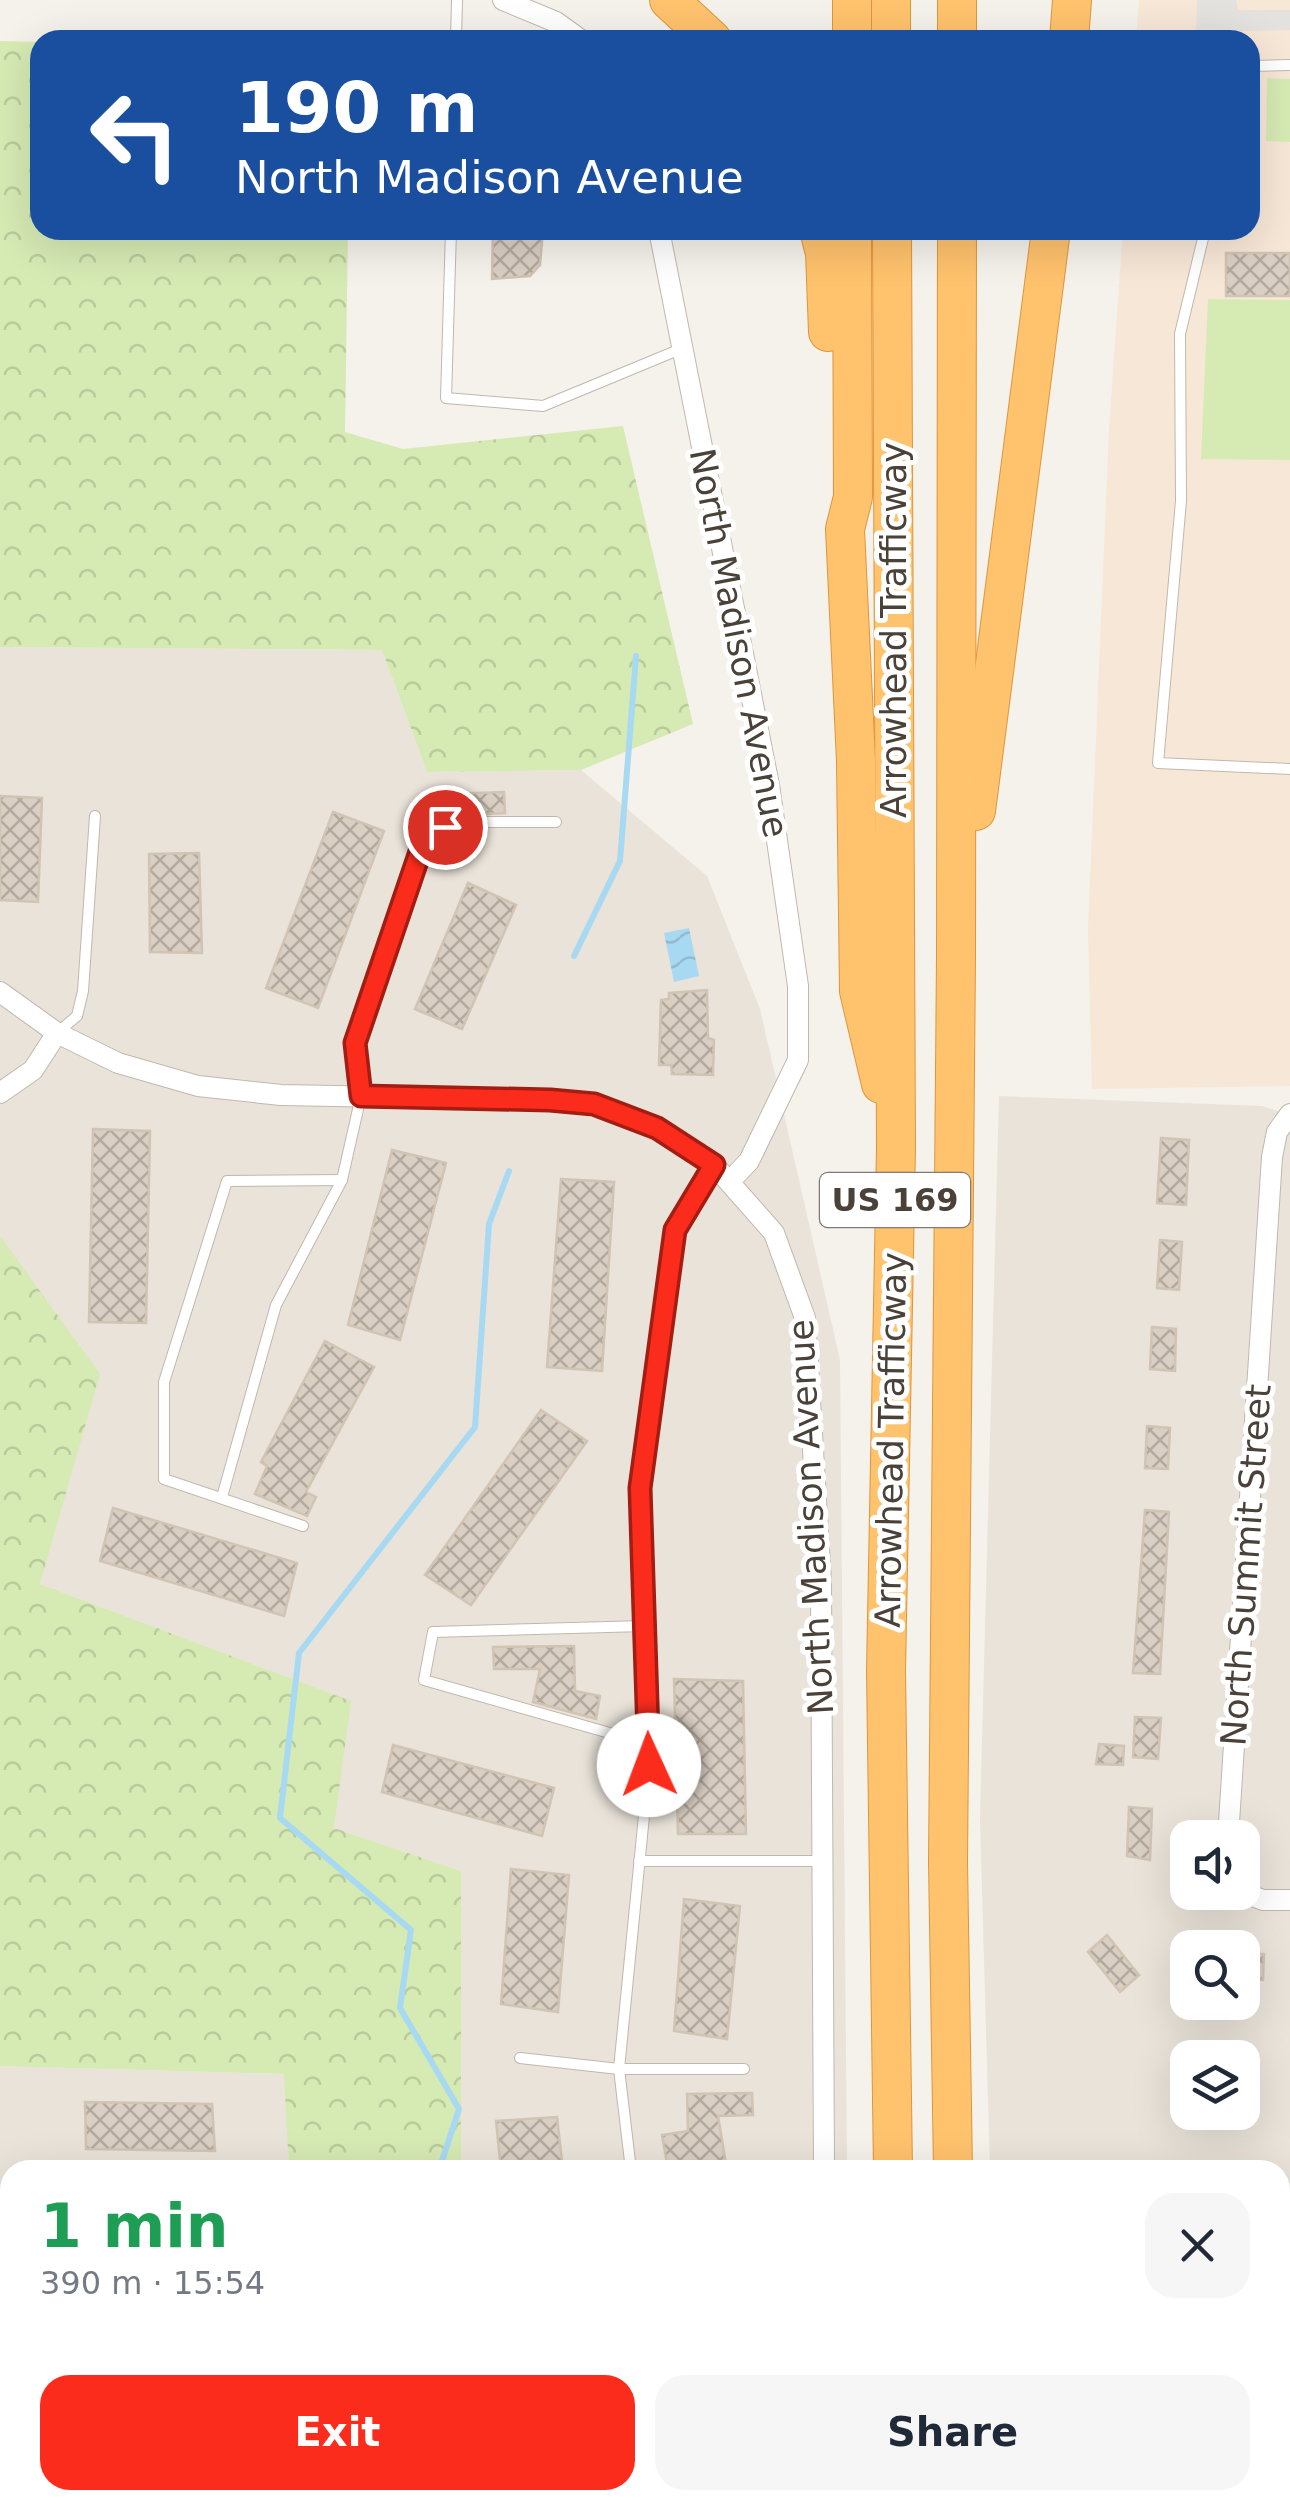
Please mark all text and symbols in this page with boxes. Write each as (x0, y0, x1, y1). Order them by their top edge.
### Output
text: 190 m (235, 67, 478, 149)
icon: left (70, 70, 200, 200)
text: North Madison Avenue (235, 151, 744, 204)
street label: Arrowhead Trafficway (874, 442, 914, 818)
street label: North Madison Avenue (682, 445, 796, 841)
pin (403, 785, 488, 870)
icon: arrive (418, 800, 473, 855)
road number: US 169 (820, 1173, 970, 1227)
street label: Arrowhead Trafficway (868, 1252, 914, 1628)
street label: North Madison Avenue (781, 1318, 841, 1716)
street label: North Summit Street (1213, 1383, 1279, 1747)
position arrow (597, 1713, 701, 1817)
map controls (1170, 1820, 1260, 2130)
button: sound (1170, 1820, 1260, 1910)
button: search (1170, 1930, 1260, 2020)
button: layers (1170, 2040, 1260, 2130)
text: 1 min (40, 2191, 228, 2261)
button: close (1145, 2193, 1250, 2298)
text: 390 m · 15:54 (40, 2264, 265, 2302)
button: Exit (40, 2375, 635, 2490)
button: Share (655, 2375, 1250, 2490)

